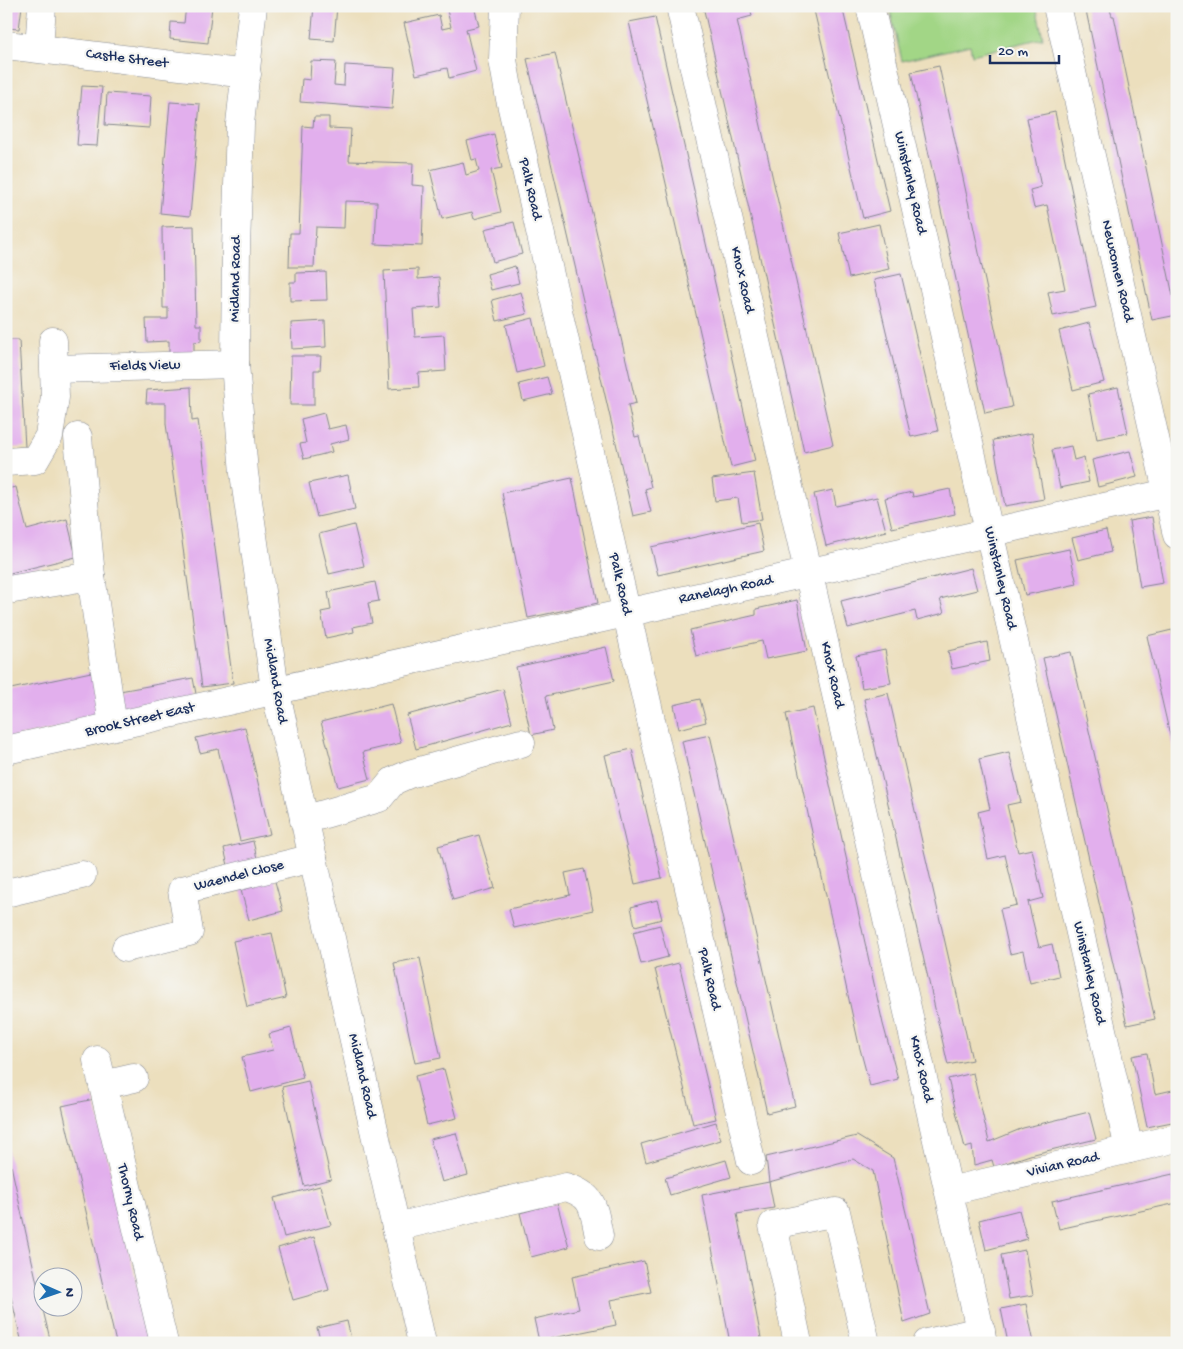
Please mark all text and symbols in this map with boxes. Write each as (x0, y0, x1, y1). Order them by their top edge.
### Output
scale bar (990, 32, 1059, 64)
text: 20 m (998, 43, 1028, 61)
street label: Castle Street (85, 45, 171, 73)
street label: Winstanley Road (889, 130, 931, 237)
street label: Palk Road (514, 155, 546, 223)
street label: Newcomen Road (1097, 218, 1138, 325)
street label: Midland Road (226, 234, 246, 322)
street label: Knox Road (726, 245, 759, 316)
street label: Fields View (108, 356, 181, 376)
street label: Winstanley Road (979, 525, 1021, 632)
street label: Palk Road (604, 550, 636, 618)
street label: Ranelagh Road (677, 571, 776, 609)
street label: Midland Road (259, 637, 292, 726)
street label: Knox Road (816, 640, 849, 711)
street label: Brook Street East (83, 698, 198, 742)
street label: Waendel Close (192, 856, 286, 896)
street label: Winstanley Road (1068, 920, 1110, 1027)
street label: Palk Road (693, 945, 725, 1013)
street label: Midland Road (344, 1032, 381, 1121)
street label: Knox Road (905, 1034, 938, 1105)
street label: Vivian Road (1024, 1148, 1102, 1182)
street label: Thorny Road (112, 1161, 148, 1243)
north arrow (32, 1266, 82, 1316)
text: N (60, 1288, 77, 1297)

